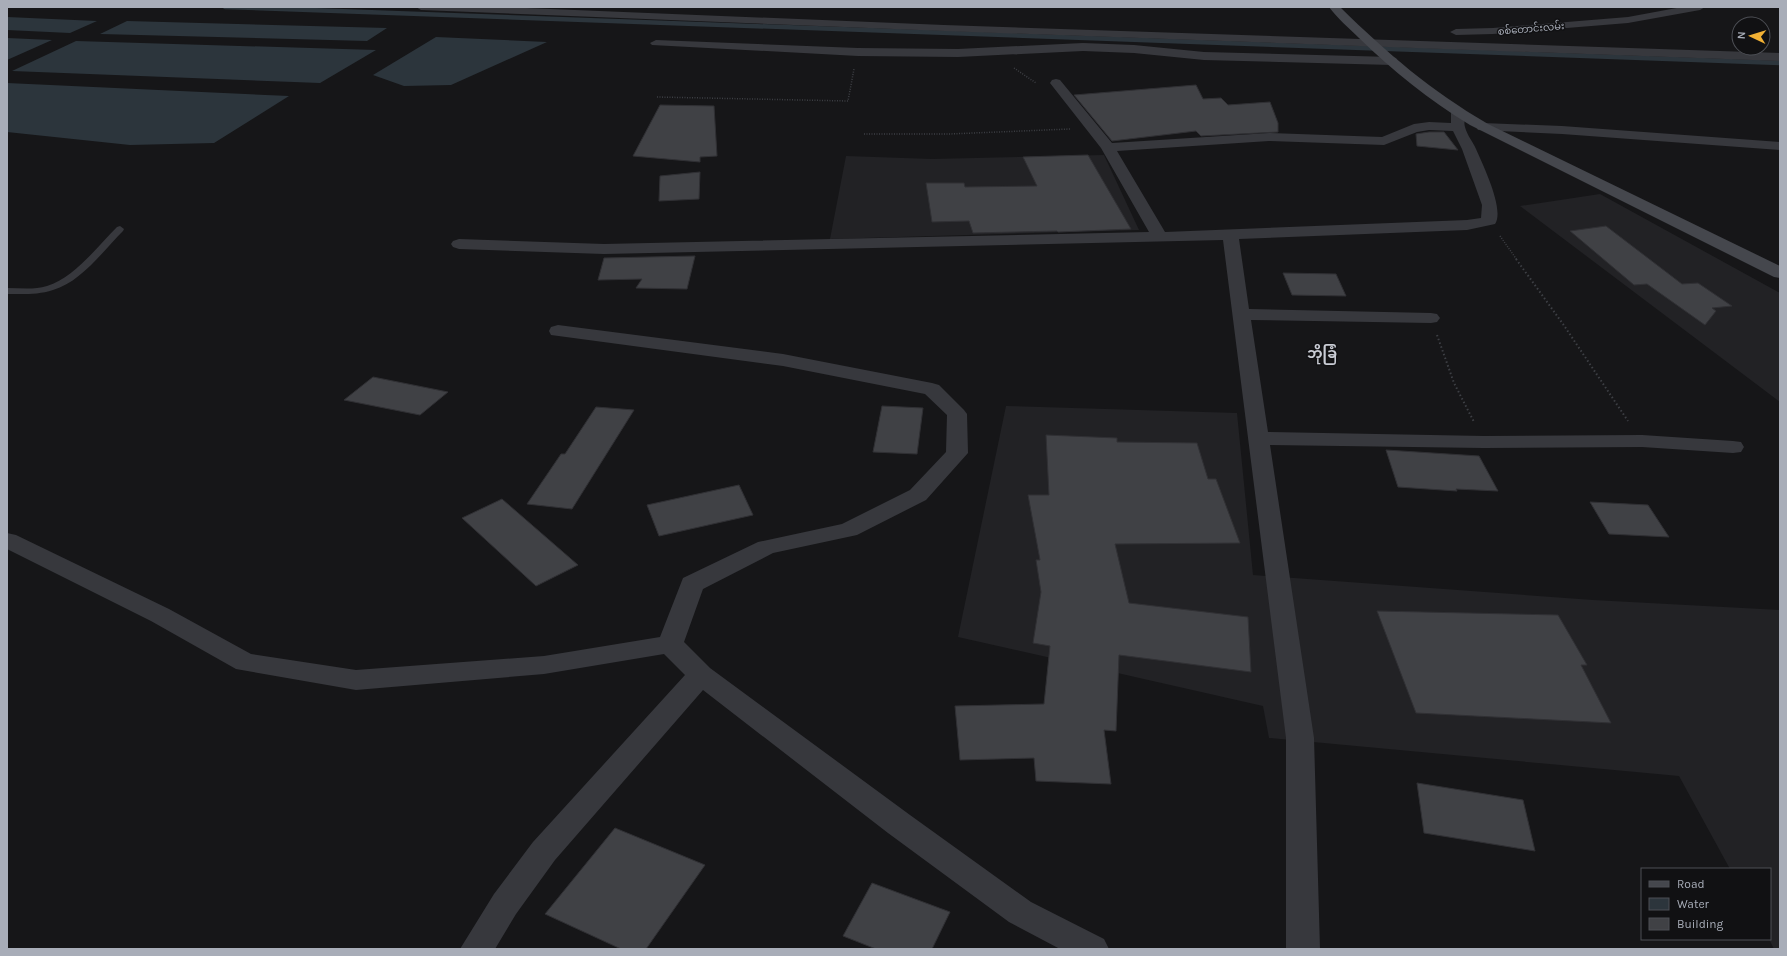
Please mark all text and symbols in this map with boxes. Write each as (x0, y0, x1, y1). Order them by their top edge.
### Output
north arrow (1731, 16, 1771, 56)
street label: စစ်တောင်းလမ်း (1497, 18, 1565, 38)
text: N (1735, 31, 1748, 40)
district label: ဘိုခြံ (1307, 343, 1337, 365)
legend (1641, 868, 1771, 940)
text: Road (1677, 877, 1705, 891)
text: Water (1677, 897, 1710, 911)
text: Building (1677, 917, 1724, 931)

